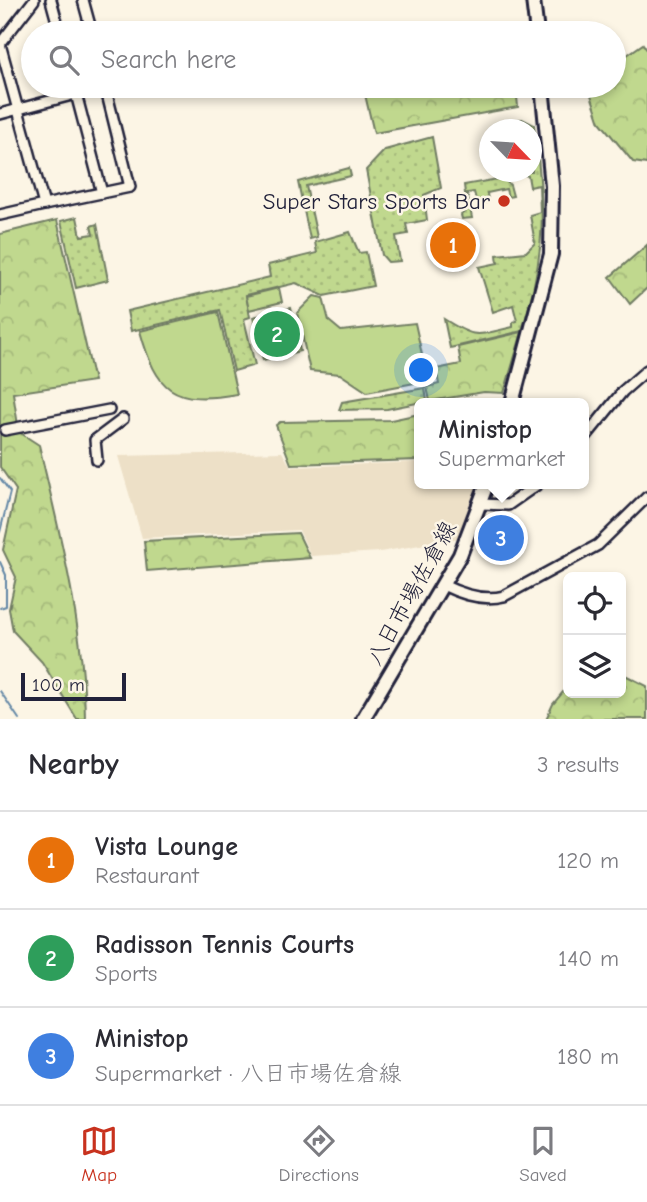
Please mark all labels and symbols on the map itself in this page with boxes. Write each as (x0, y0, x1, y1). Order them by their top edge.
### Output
north arrow (479, 119, 542, 182)
place label: Super Stars Sports Bar (263, 188, 491, 215)
marker: Super Stars Sports Bar (496, 193, 512, 209)
pin: 1 (430, 219, 476, 271)
pin: 2 (254, 308, 300, 360)
your location (404, 353, 438, 387)
pin: 3 (478, 512, 524, 564)
street label: 八日市場佐倉線 (361, 516, 462, 670)
scale bar (21, 670, 126, 702)

